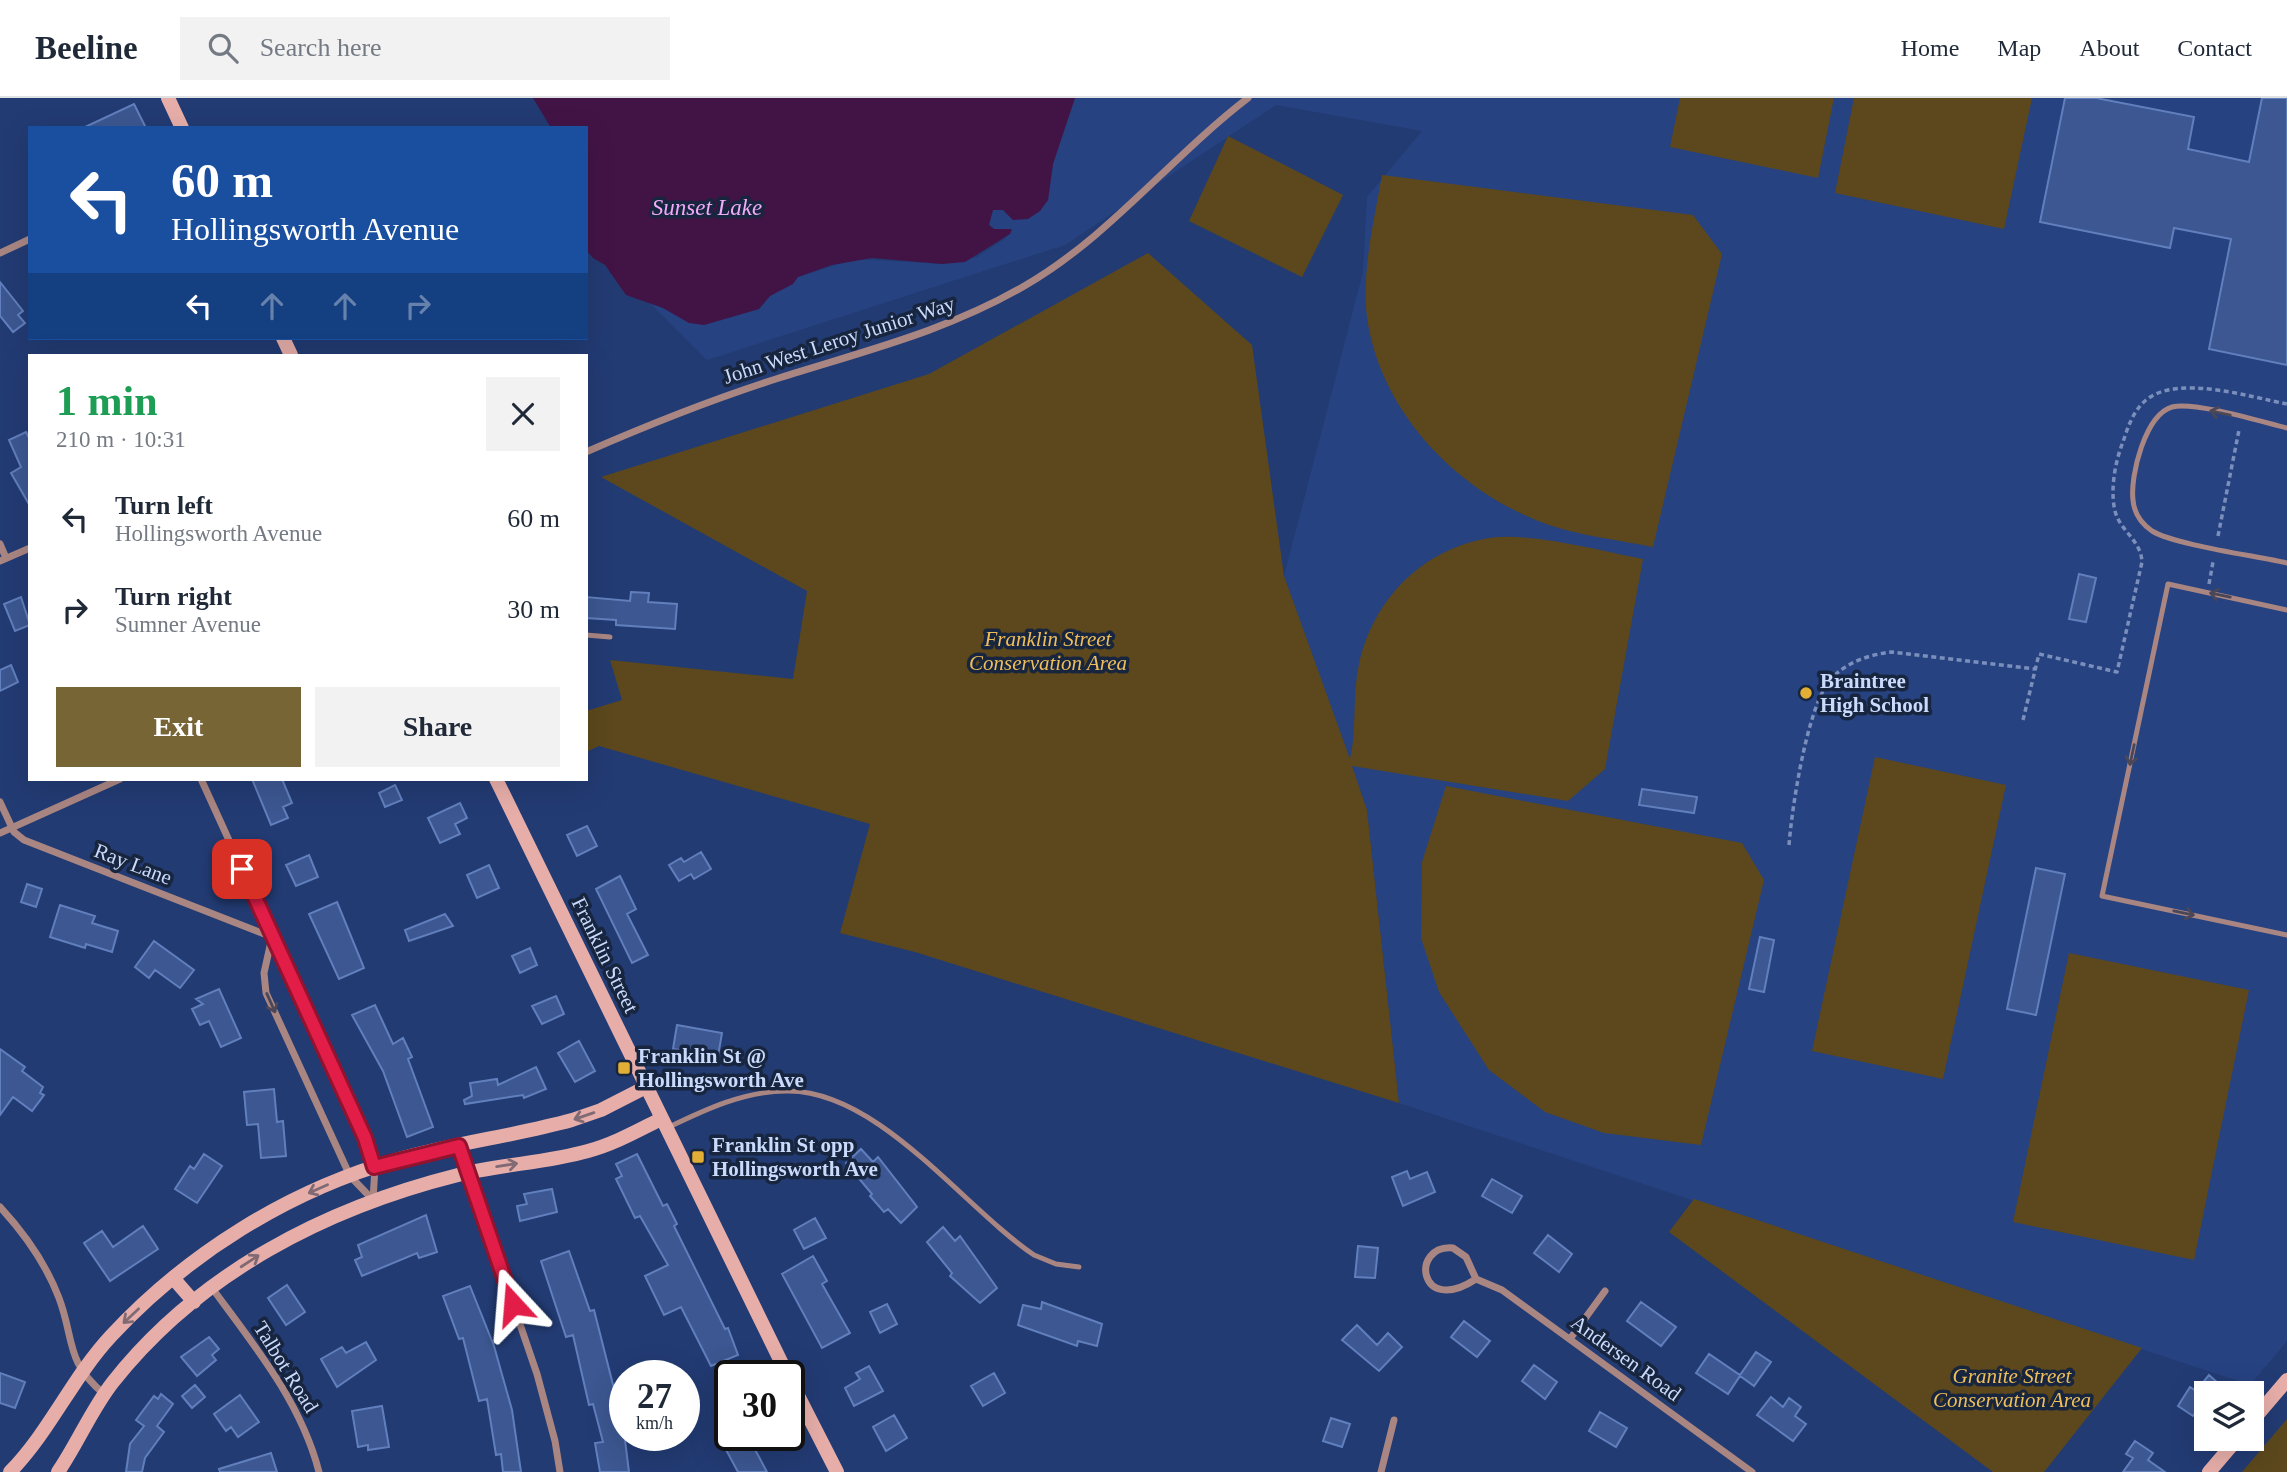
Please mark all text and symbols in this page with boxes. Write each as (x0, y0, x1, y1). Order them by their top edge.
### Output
search box (180, 17, 670, 80)
icon: search (204, 29, 242, 67)
text: Beeline (35, 30, 138, 66)
text: Search here (260, 33, 382, 62)
text: Home (1901, 35, 1959, 61)
text: Map (1997, 35, 2041, 61)
text: About (2079, 35, 2139, 61)
text: Contact (2177, 35, 2252, 61)
text: 60 m (171, 153, 273, 208)
icon: left (56, 154, 147, 245)
water label: Sunset Lake (652, 195, 762, 220)
text: Hollingsworth Avenue (171, 211, 459, 247)
icon: left (180, 287, 218, 325)
icon: ahead (253, 287, 291, 325)
icon: ahead (326, 287, 364, 325)
icon: right (399, 287, 437, 325)
street label: John West Leroy Junior Way (720, 291, 958, 389)
button: close (486, 377, 560, 451)
text: 1 min (56, 378, 158, 424)
one-way arrow (2209, 406, 2232, 420)
text: 210 m · 10:31 (56, 427, 186, 452)
text: Turn left (115, 491, 213, 520)
icon: left (56, 500, 94, 538)
text: 60 m (507, 504, 560, 533)
text: Hollingsworth Avenue (115, 521, 322, 546)
text: Turn right (115, 582, 232, 611)
one-way arrow (2209, 588, 2232, 602)
icon: right (56, 591, 94, 629)
text: 30 m (507, 595, 560, 624)
text: Sumner Avenue (115, 612, 261, 637)
park label: Franklin Street Conservation Area (969, 627, 1127, 675)
place label: Braintree High School (1820, 669, 1929, 717)
marker: Braintree High School (1798, 685, 1814, 701)
button: Exit (56, 687, 301, 767)
button: Share (315, 687, 560, 767)
one-way arrow (2125, 743, 2139, 766)
street label: Ray Lane (91, 838, 175, 890)
pin (212, 839, 272, 899)
icon: arrive (223, 850, 261, 888)
street label: Franklin Street (567, 893, 643, 1017)
one-way arrow (2172, 907, 2195, 921)
one-way arrow (265, 991, 278, 1013)
place label: Franklin St @ Hollingsworth Ave (638, 1044, 804, 1092)
marker: Franklin St @ Hollingsworth Ave (616, 1060, 632, 1076)
one-way arrow (573, 1110, 595, 1123)
place label: Franklin St opp Hollingsworth Ave (712, 1133, 878, 1181)
marker: Franklin St opp Hollingsworth Ave (690, 1149, 706, 1165)
one-way arrow (495, 1158, 518, 1171)
one-way arrow (308, 1183, 329, 1196)
one-way arrow (239, 1254, 259, 1268)
position arrow (476, 1267, 550, 1341)
one-way arrow (122, 1308, 140, 1324)
street label: Andersen Road (1566, 1310, 1686, 1406)
street label: Talbot Road (249, 1317, 324, 1417)
speed limit sign: 30 (714, 1360, 805, 1451)
park label: Granite Street Conservation Area (1933, 1364, 2091, 1412)
text: 27 (637, 1377, 672, 1416)
map controls (2194, 1381, 2264, 1451)
button: layers (2194, 1381, 2264, 1451)
text: km/h (636, 1413, 673, 1433)

